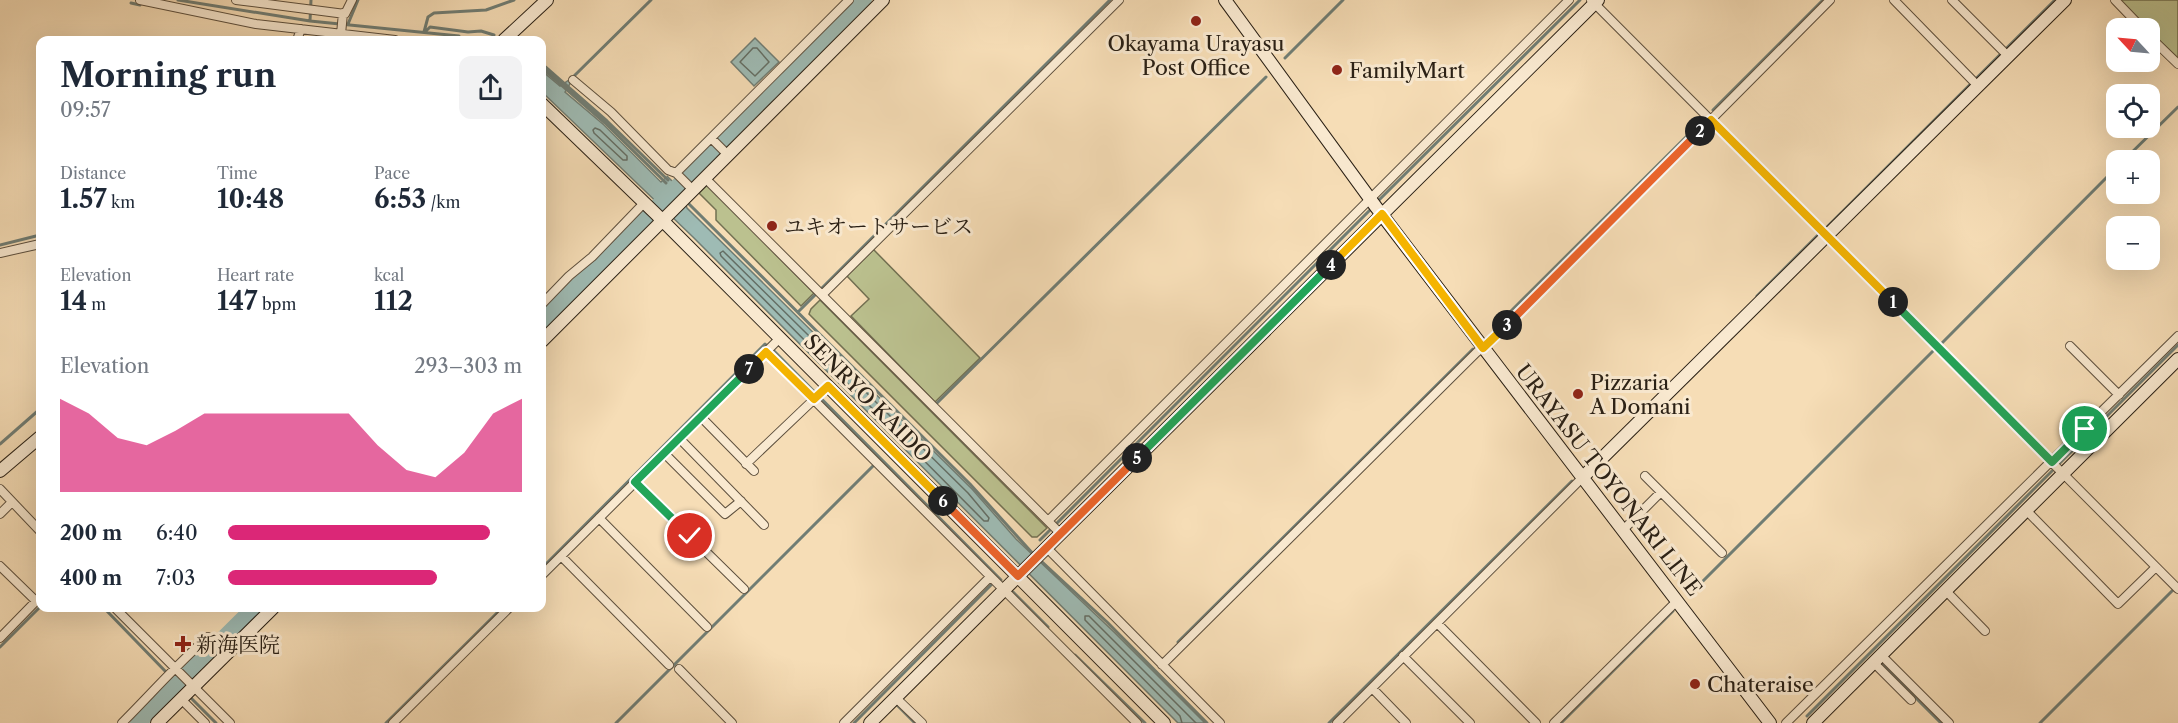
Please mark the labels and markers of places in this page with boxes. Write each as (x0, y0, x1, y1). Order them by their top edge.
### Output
marker: Okayama Urayasu Post Office (1189, 14, 1203, 28)
place label: Okayama Urayasu Post Office (1108, 31, 1285, 80)
place label: FamilyMart (1349, 58, 1465, 83)
marker: FamilyMart (1330, 63, 1344, 77)
pin: 2 (1685, 116, 1715, 146)
place label: ユキオートサービス (784, 214, 973, 239)
marker: ユキオートサービス (765, 219, 779, 233)
pin: 4 (1316, 250, 1346, 280)
pin: 1 (1878, 287, 1908, 317)
pin: 3 (1492, 310, 1522, 340)
pin: 7 (734, 354, 764, 384)
place label: Pizzaria A Domani (1589, 370, 1690, 419)
marker: Pizzaria A Domani (1571, 387, 1585, 401)
pin (2059, 403, 2110, 454)
pin: 5 (1122, 443, 1152, 473)
pin: 6 (928, 486, 958, 516)
pin (664, 510, 715, 561)
place label: 新海医院 (196, 632, 280, 657)
marker: 新海医院 (174, 635, 192, 653)
place label: Chateraise (1707, 672, 1814, 697)
marker: Chateraise (1688, 677, 1702, 691)

